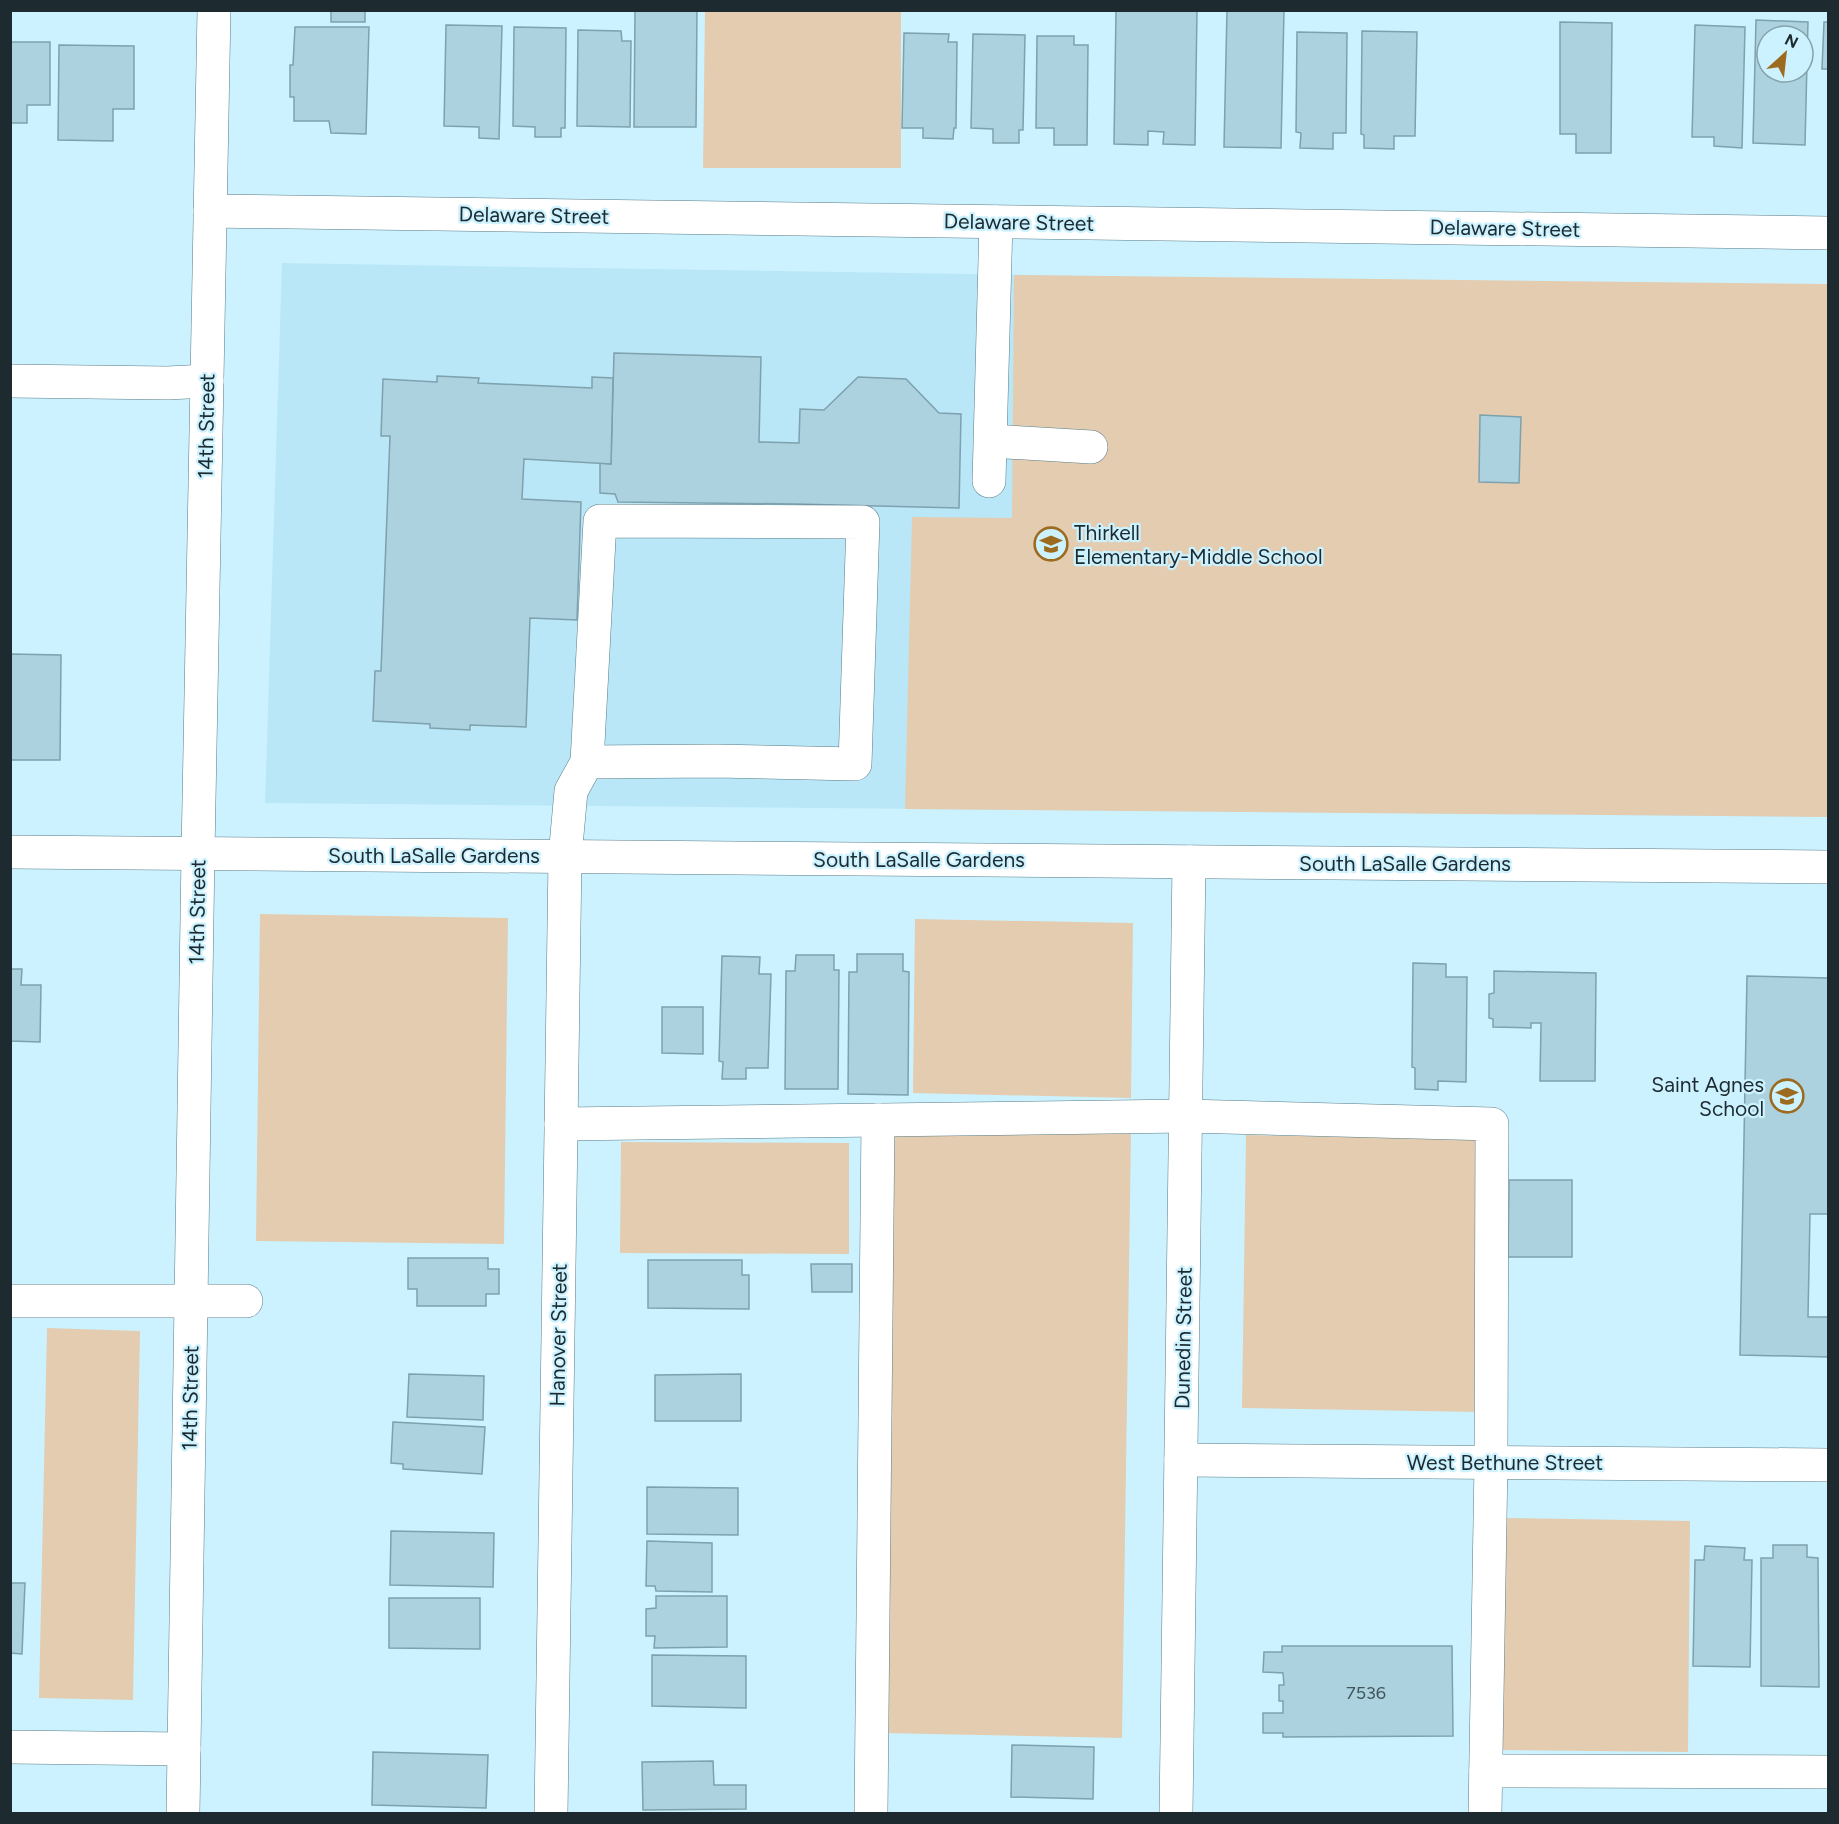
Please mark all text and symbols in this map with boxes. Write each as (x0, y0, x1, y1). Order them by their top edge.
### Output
north arrow (1755, 24, 1815, 84)
text: N (1782, 30, 1801, 52)
street label: Delaware Street (459, 201, 610, 229)
street label: Delaware Street (944, 208, 1095, 236)
street label: Delaware Street (1430, 214, 1581, 242)
street label: 14th Street (193, 373, 219, 479)
place label: Thirkell Elementary-Middle School (1074, 520, 1323, 569)
school or university icon: Thirkell Elementary-Middle School (1033, 526, 1069, 562)
street label: South LaSalle Gardens (328, 843, 540, 868)
street label: South LaSalle Gardens (813, 847, 1025, 872)
street label: South LaSalle Gardens (1299, 851, 1511, 876)
street label: 14th Street (184, 859, 210, 965)
place label: Saint Agnes School (1651, 1072, 1764, 1121)
school or university icon: Saint Agnes School (1769, 1078, 1805, 1114)
street label: Hanover Street (544, 1263, 572, 1407)
street label: Dunedin Street (1169, 1267, 1197, 1409)
street label: 14th Street (177, 1345, 203, 1451)
street label: West Bethune Street (1407, 1450, 1603, 1475)
house number: 7536 (1346, 1682, 1386, 1704)

